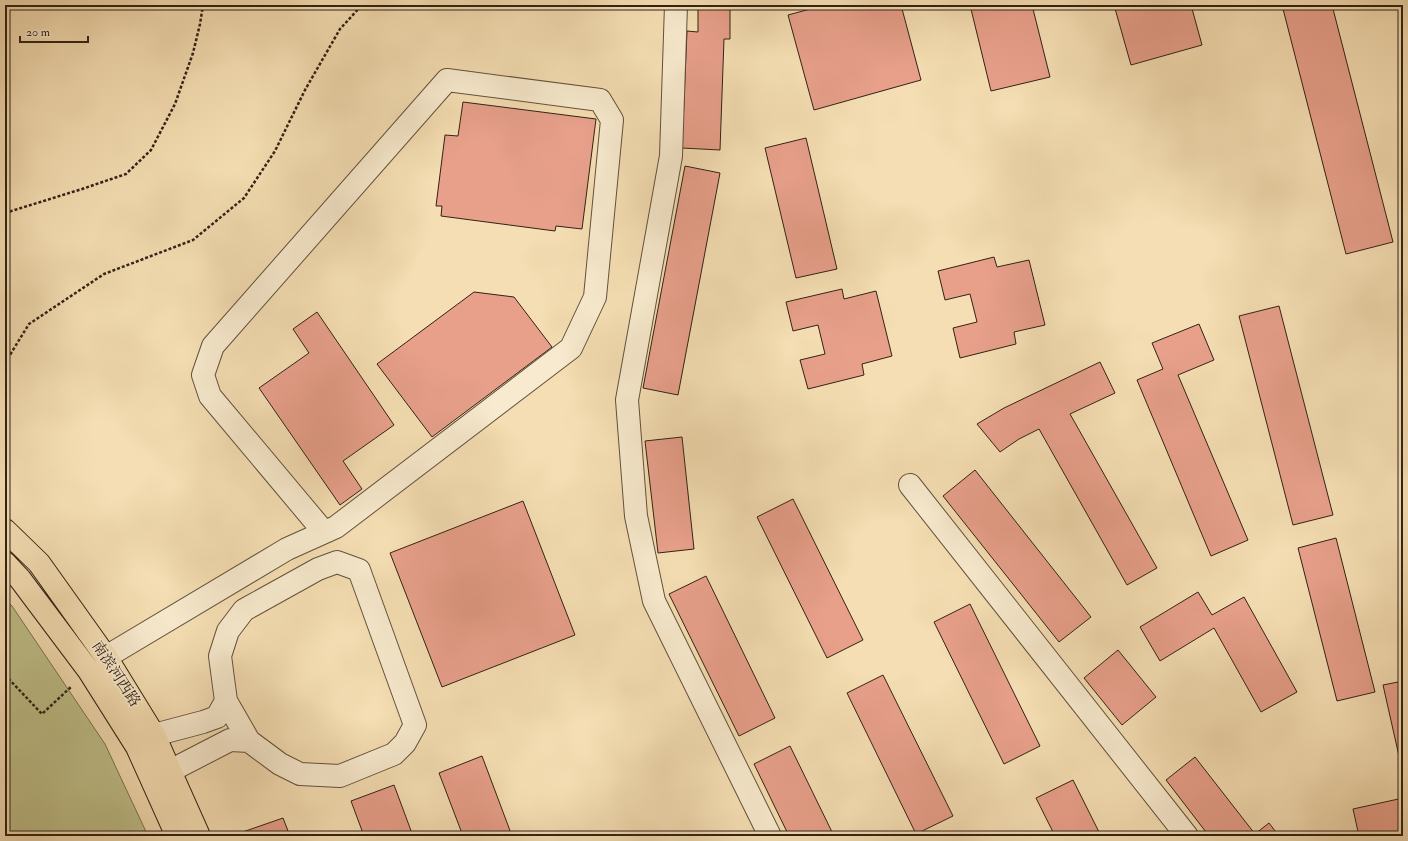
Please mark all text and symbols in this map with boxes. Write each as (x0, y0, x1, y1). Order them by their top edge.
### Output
scale bar (20, 18, 88, 44)
text: 20 m (26, 25, 51, 40)
street label: 南滨河西路 (88, 637, 144, 711)

